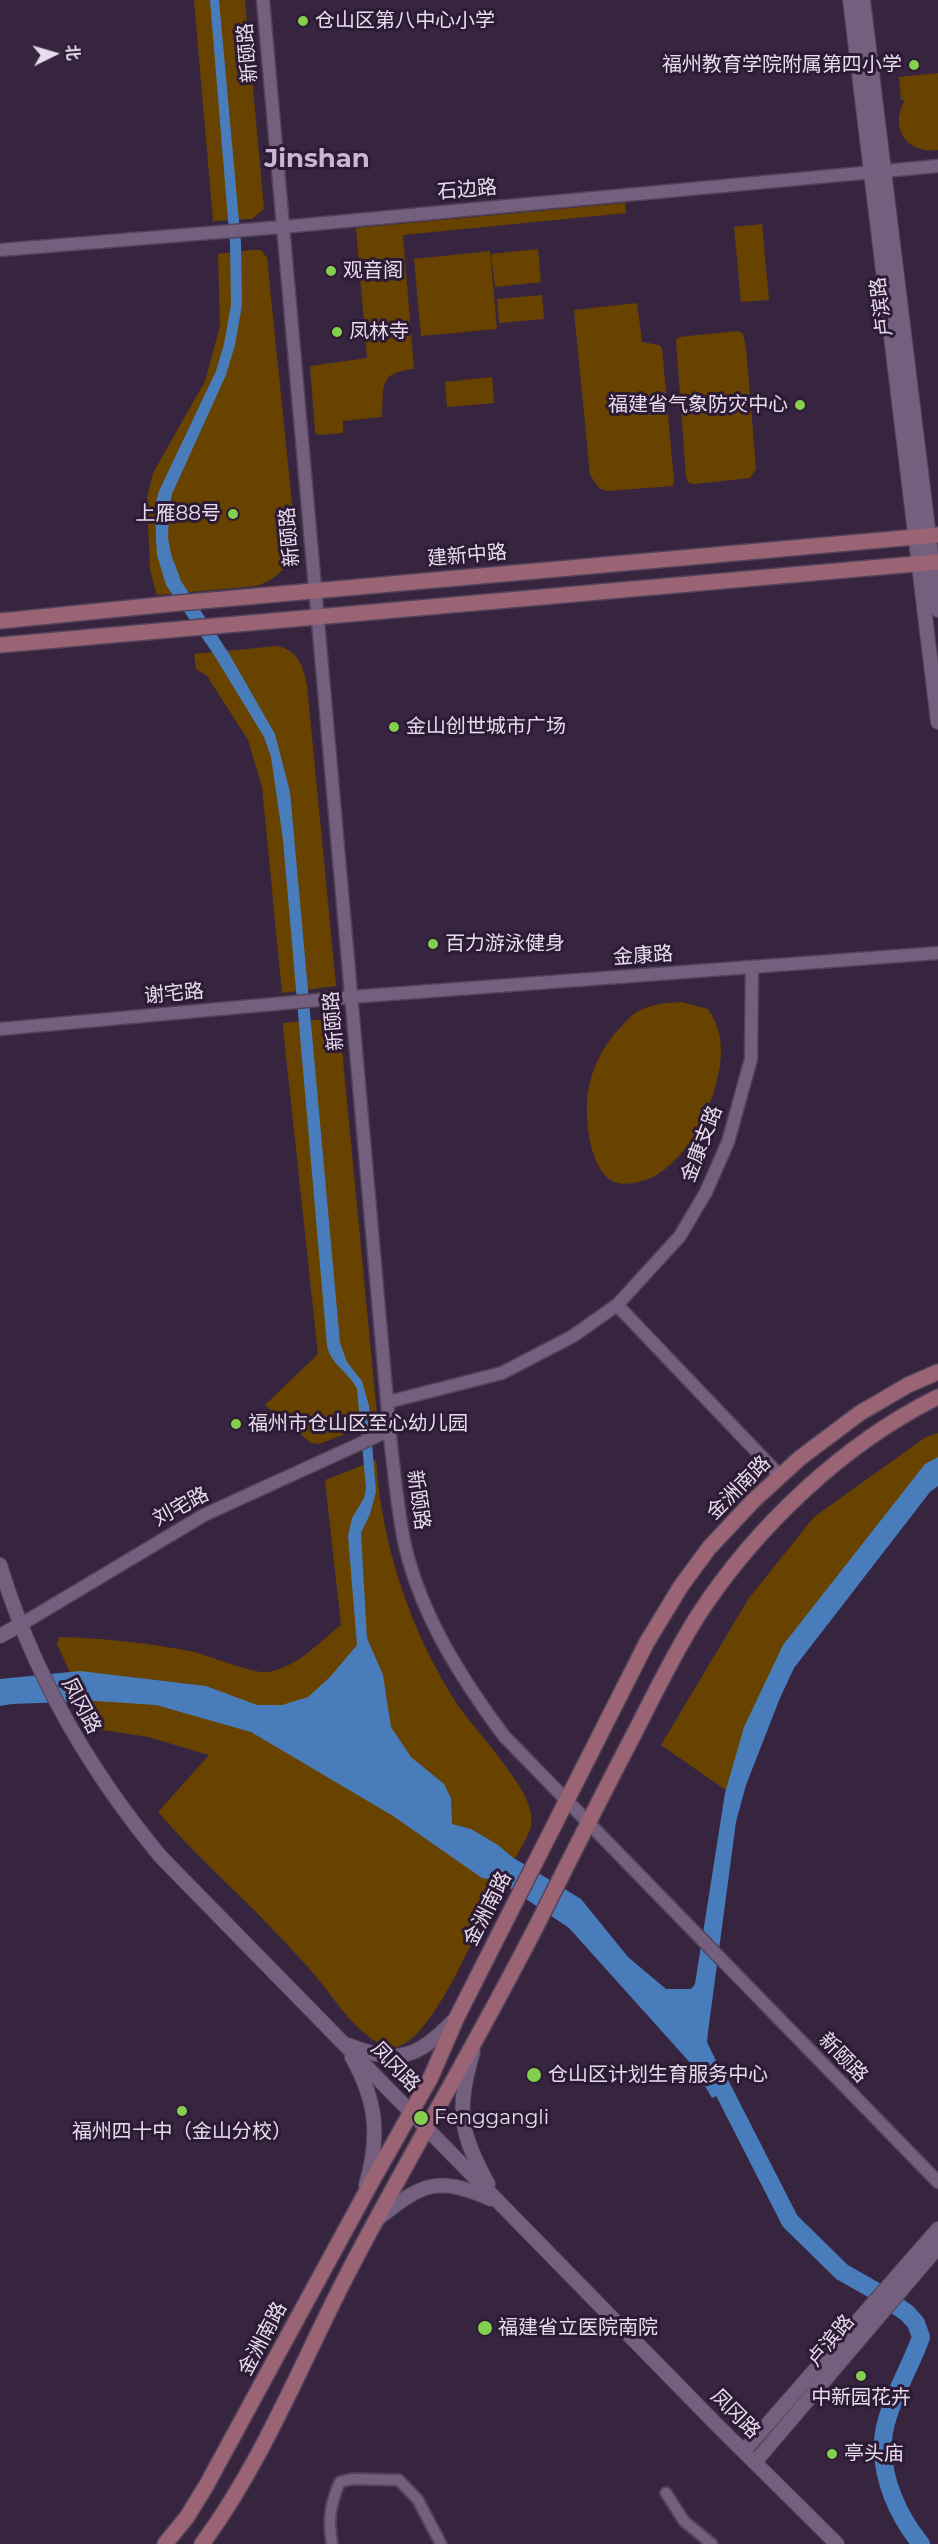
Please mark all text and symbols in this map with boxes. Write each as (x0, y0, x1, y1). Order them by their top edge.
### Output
place label: 仓山区第八中心小学 (315, 9, 495, 33)
marker: 仓山区第八中心小学 (296, 14, 310, 28)
street label: 新颐路 (233, 22, 263, 84)
north arrow (24, 24, 84, 84)
text: 北 (62, 44, 83, 61)
place label: 福州教育学院附属第四小学 (662, 53, 902, 77)
marker: 福州教育学院附属第四小学 (907, 58, 921, 72)
district label: Jinshan (264, 143, 370, 175)
street label: 石边路 (436, 175, 498, 205)
place label: 观音阁 (343, 259, 403, 283)
marker: 观音阁 (324, 264, 338, 278)
street label: 卢滨路 (866, 276, 898, 338)
place label: 凤林寺 (349, 320, 409, 344)
marker: 凤林寺 (330, 325, 344, 339)
place label: 福建省气象防灾中心 (608, 393, 788, 417)
marker: 福建省气象防灾中心 (793, 398, 807, 412)
place label: 上雁88号 (135, 502, 221, 526)
street label: 新颐路 (275, 506, 305, 568)
marker: 上雁88号 (226, 507, 240, 521)
street label: 建新中路 (426, 541, 508, 571)
place label: 金山创世城市广场 (406, 715, 566, 739)
marker: 金山创世城市广场 (387, 720, 401, 734)
place label: 百力游泳健身 (445, 932, 565, 956)
marker: 百力游泳健身 (426, 937, 440, 951)
street label: 金康路 (612, 942, 674, 970)
street label: 谢宅路 (143, 979, 205, 1009)
street label: 新颐路 (319, 990, 349, 1052)
street label: 金康支路 (676, 1102, 728, 1186)
place label: 福州市仓山区至心幼儿园 (248, 1412, 468, 1436)
marker: 福州市仓山区至心幼儿园 (229, 1417, 243, 1431)
street label: 金洲南路 (702, 1451, 776, 1525)
street label: 新颐路 (402, 1469, 434, 1531)
street label: 刘宅路 (149, 1482, 213, 1532)
street label: 凤冈路 (56, 1674, 106, 1738)
street label: 金洲南路 (459, 1868, 517, 1950)
street label: 新颐路 (814, 2028, 872, 2088)
street label: 凤冈路 (366, 2037, 424, 2097)
place label: 仓山区计划生育服务中心 (548, 2063, 768, 2087)
marker: 仓山区计划生育服务中心 (525, 2066, 543, 2084)
marker: 福州四十中（金山分校） (175, 2104, 189, 2118)
place label: Fenggangli (434, 2106, 549, 2130)
marker: Fenggangli (412, 2109, 430, 2127)
place label: 福州四十中（金山分校） (72, 2120, 292, 2144)
street label: 金洲南路 (234, 2298, 292, 2380)
street label: 卢滨路 (803, 2310, 859, 2372)
place label: 福建省立医院南院 (498, 2316, 658, 2340)
marker: 福建省立医院南院 (476, 2319, 494, 2337)
marker: 中新园花卉 (854, 2369, 868, 2383)
street label: 凤冈路 (705, 2384, 765, 2444)
place label: 中新园花卉 (811, 2386, 911, 2410)
place label: 亭头庙 (844, 2442, 904, 2466)
marker: 亭头庙 (825, 2447, 839, 2461)

